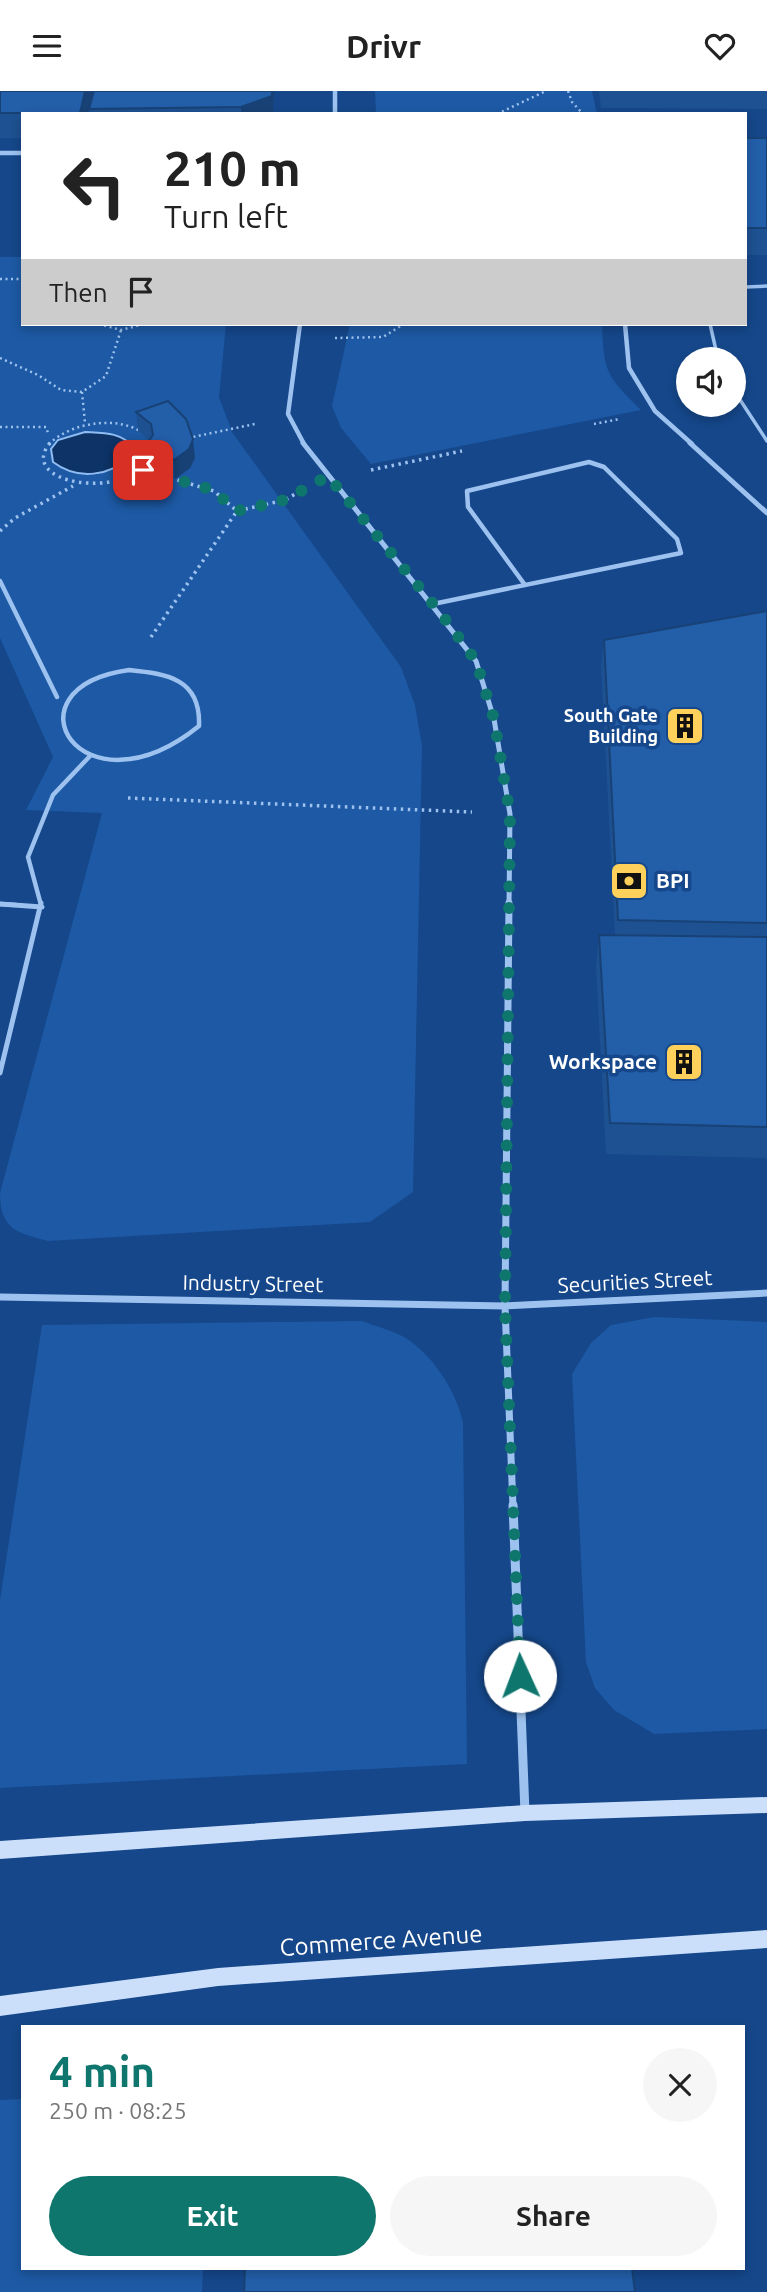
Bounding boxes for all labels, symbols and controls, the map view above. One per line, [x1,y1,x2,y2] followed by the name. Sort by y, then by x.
[28,27,66,65] icon: menu
[701,27,739,65] icon: heart
[346,28,421,64] text: Drivr
[49,140,140,231] icon: left
[164,140,301,195] text: 210 m
[164,198,288,234] text: Turn left
[122,273,160,311] icon: arrive
[49,278,108,307] text: Then
[676,347,746,417] map controls
[676,347,746,417] button: sound
[113,440,173,500] pin
[124,451,162,489] icon: arrive
[564,705,658,746] place label: South Gate Building
[664,705,706,747] building icon: South Gate Building
[608,860,650,902] bank icon: BPI
[656,868,690,892] place label: BPI
[663,1041,705,1083] building icon: Workspace
[549,1049,657,1073] place label: Workspace
[557,1265,713,1297] street label: Securities Street
[182,1270,324,1296] street label: Industry Street
[483,1639,557,1713] position arrow
[279,1920,483,1961] street label: Commerce Avenue
[49,2048,155,2095] text: 4 min
[643,2048,717,2122] button: close
[49,2098,187,2123] text: 250 m · 08:25
[49,2176,376,2256] button: Exit
[390,2176,717,2256] button: Share

